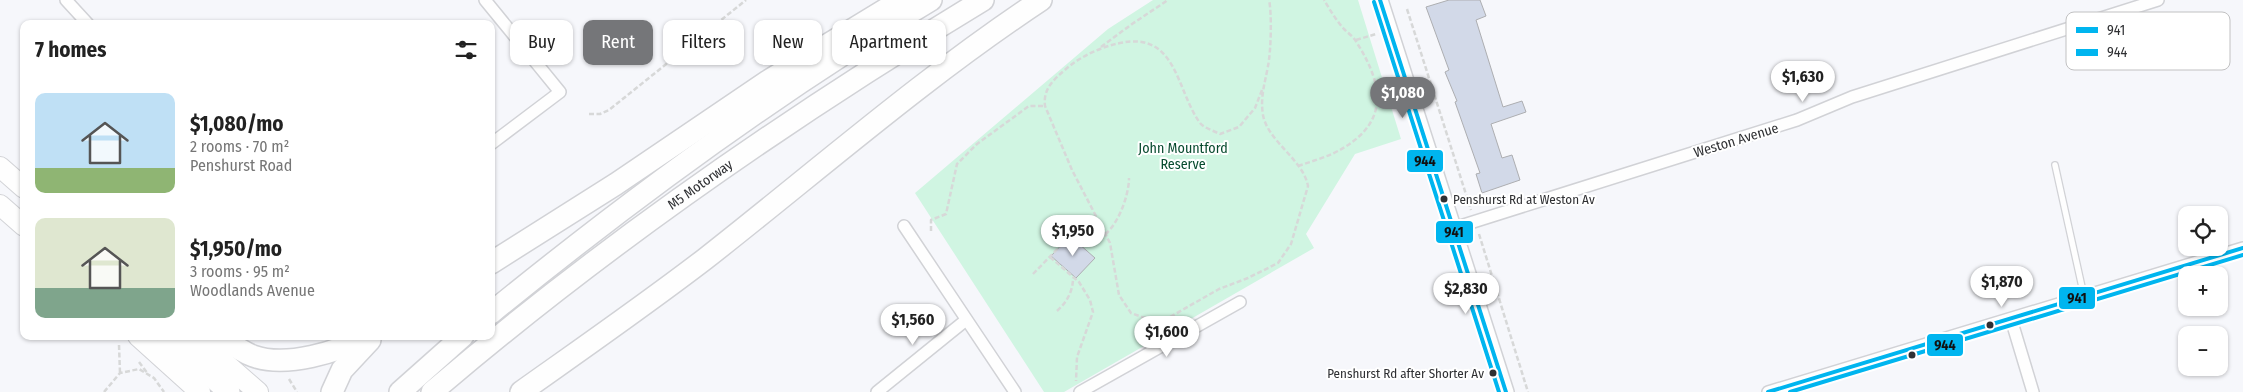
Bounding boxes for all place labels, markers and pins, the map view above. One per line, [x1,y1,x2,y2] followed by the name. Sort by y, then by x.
[1762,61,1844,103] pin: $1,630
[1362,76,1444,119] pin: $1,080
[1453,192,1595,207] place label: Penshurst Rd at Weston Av
[1439,194,1449,204] marker: Penshurst Rd at Weston Av
[1032,214,1114,257] pin: $1,950
[1961,266,2043,308] pin: $1,870
[1425,272,1507,315] pin: $2,830
[872,304,954,346] pin: $1,560
[1126,316,1208,358] pin: $1,600
[1985,320,1995,330] unlabelled marker
[1907,350,1917,360] unlabelled marker
[1327,366,1484,381] place label: Penshurst Rd after Shorter Av
[1488,368,1498,378] marker: Penshurst Rd after Shorter Av

